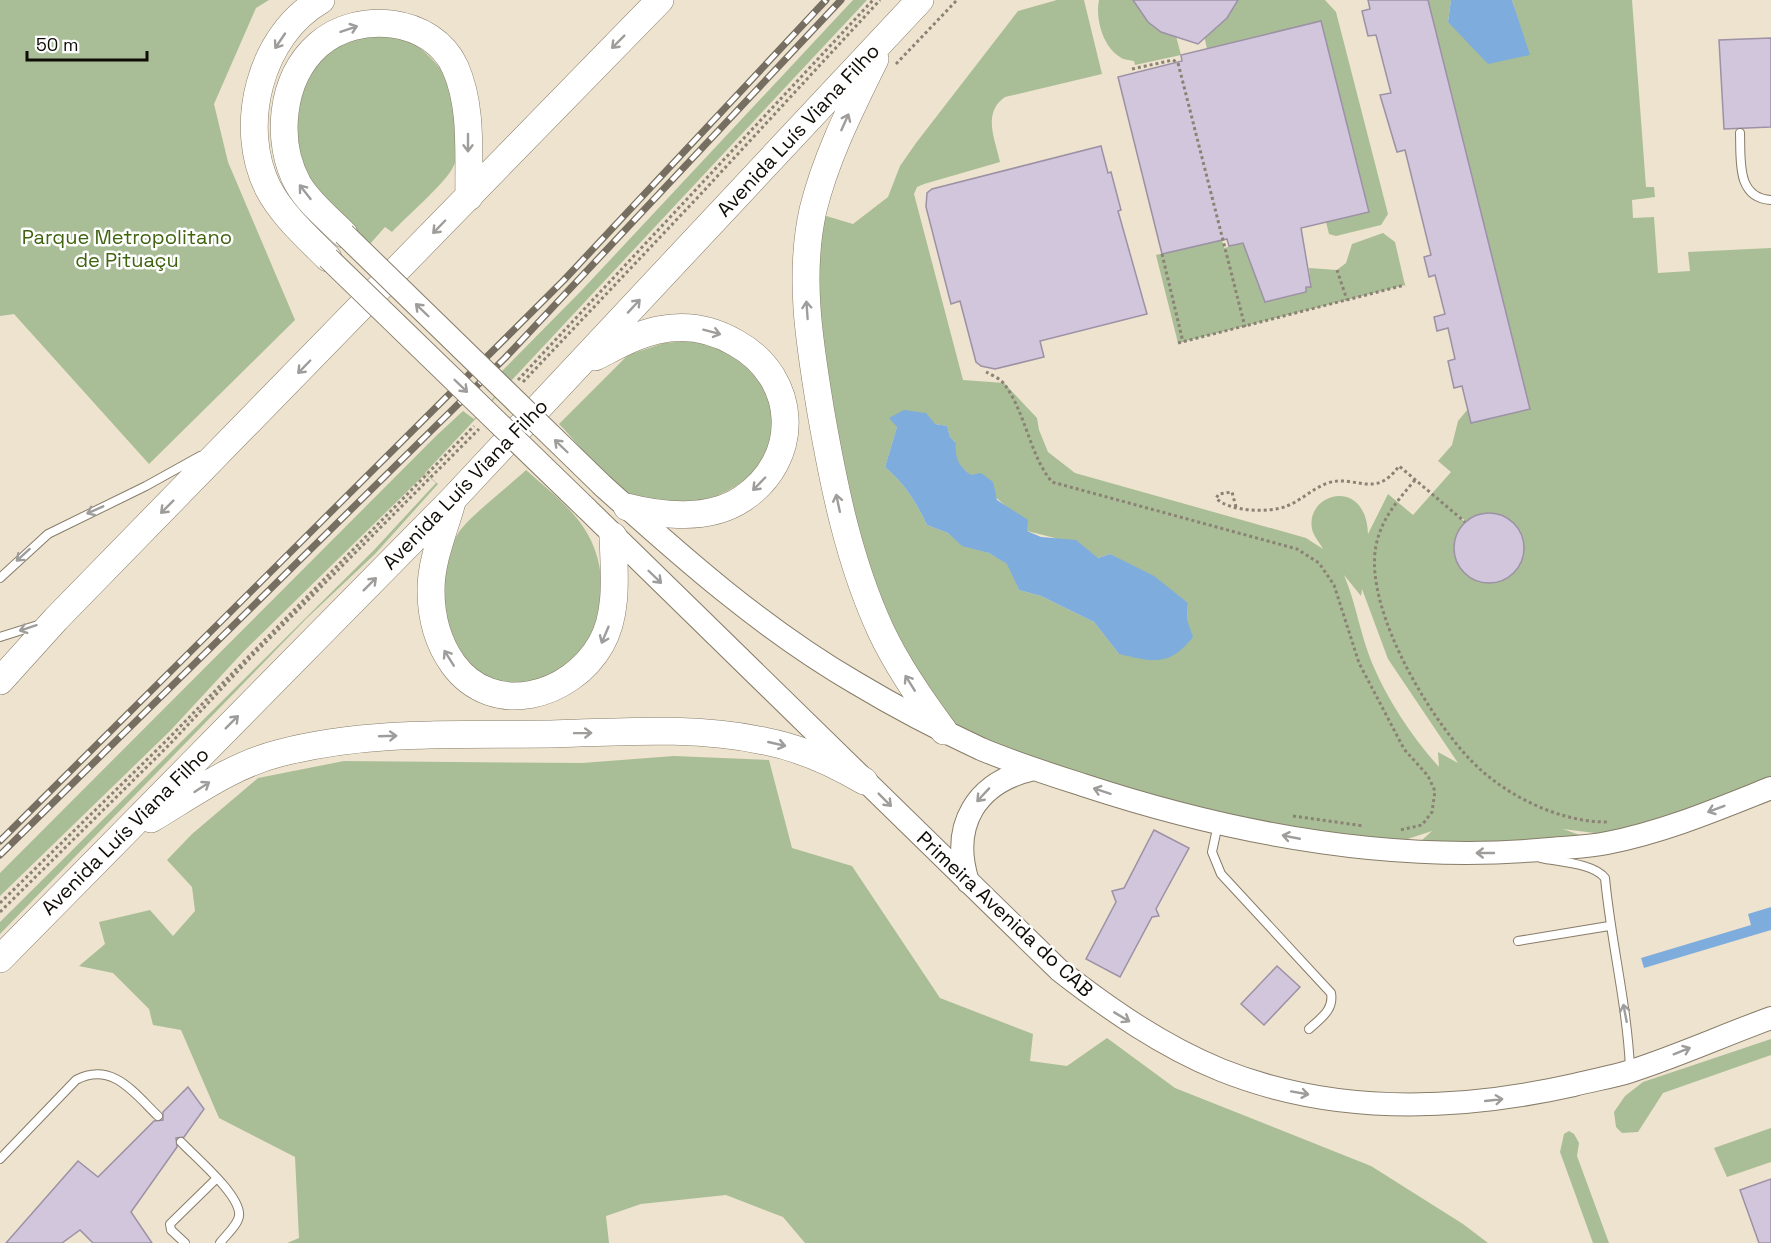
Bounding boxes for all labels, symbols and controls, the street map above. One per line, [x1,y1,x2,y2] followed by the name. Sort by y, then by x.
[339,22,357,33] one-way arrow
[27,24,147,62] scale bar
[274,32,286,49] one-way arrow
[36,33,78,56] text: 50 m
[611,34,626,49] one-way arrow
[711,38,885,222] street label: Avenida Luís Viana Filho
[840,113,852,131] one-way arrow
[462,133,474,153] one-way arrow
[298,184,311,200] one-way arrow
[432,220,447,235] one-way arrow
[22,224,232,273] park label: Parque Metropolitano de Pituaçu
[627,298,642,313] one-way arrow
[801,301,812,321] one-way arrow
[414,302,429,317] one-way arrow
[702,327,721,339] one-way arrow
[296,360,311,375] one-way arrow
[453,379,468,394] one-way arrow
[377,393,553,575] street label: Avenida Luís Viana Filho
[554,438,569,453] one-way arrow
[752,476,766,491] one-way arrow
[832,493,843,513] one-way arrow
[160,499,175,514] one-way arrow
[86,504,104,516] one-way arrow
[16,548,31,562] one-way arrow
[647,569,662,584] one-way arrow
[362,576,377,591] one-way arrow
[19,623,38,634] one-way arrow
[598,626,609,644] one-way arrow
[443,650,455,667] one-way arrow
[903,675,915,692] one-way arrow
[225,715,240,730] one-way arrow
[573,727,593,739] one-way arrow
[378,731,398,742] one-way arrow
[767,738,786,750] one-way arrow
[35,741,215,921] street label: Avenida Luís Viana Filho
[194,781,210,793] one-way arrow
[1093,785,1112,796] one-way arrow
[976,788,991,803] one-way arrow
[877,793,892,808] one-way arrow
[1708,804,1726,815] one-way arrow
[911,825,1099,1003] street label: Primeira Avenida do CAB
[1282,831,1302,842] one-way arrow
[1476,847,1496,859] one-way arrow
[1619,1004,1630,1024] one-way arrow
[1113,1011,1130,1023] one-way arrow
[1672,1045,1691,1056] one-way arrow
[1290,1088,1309,1099] one-way arrow
[1484,1094,1504,1105] one-way arrow

